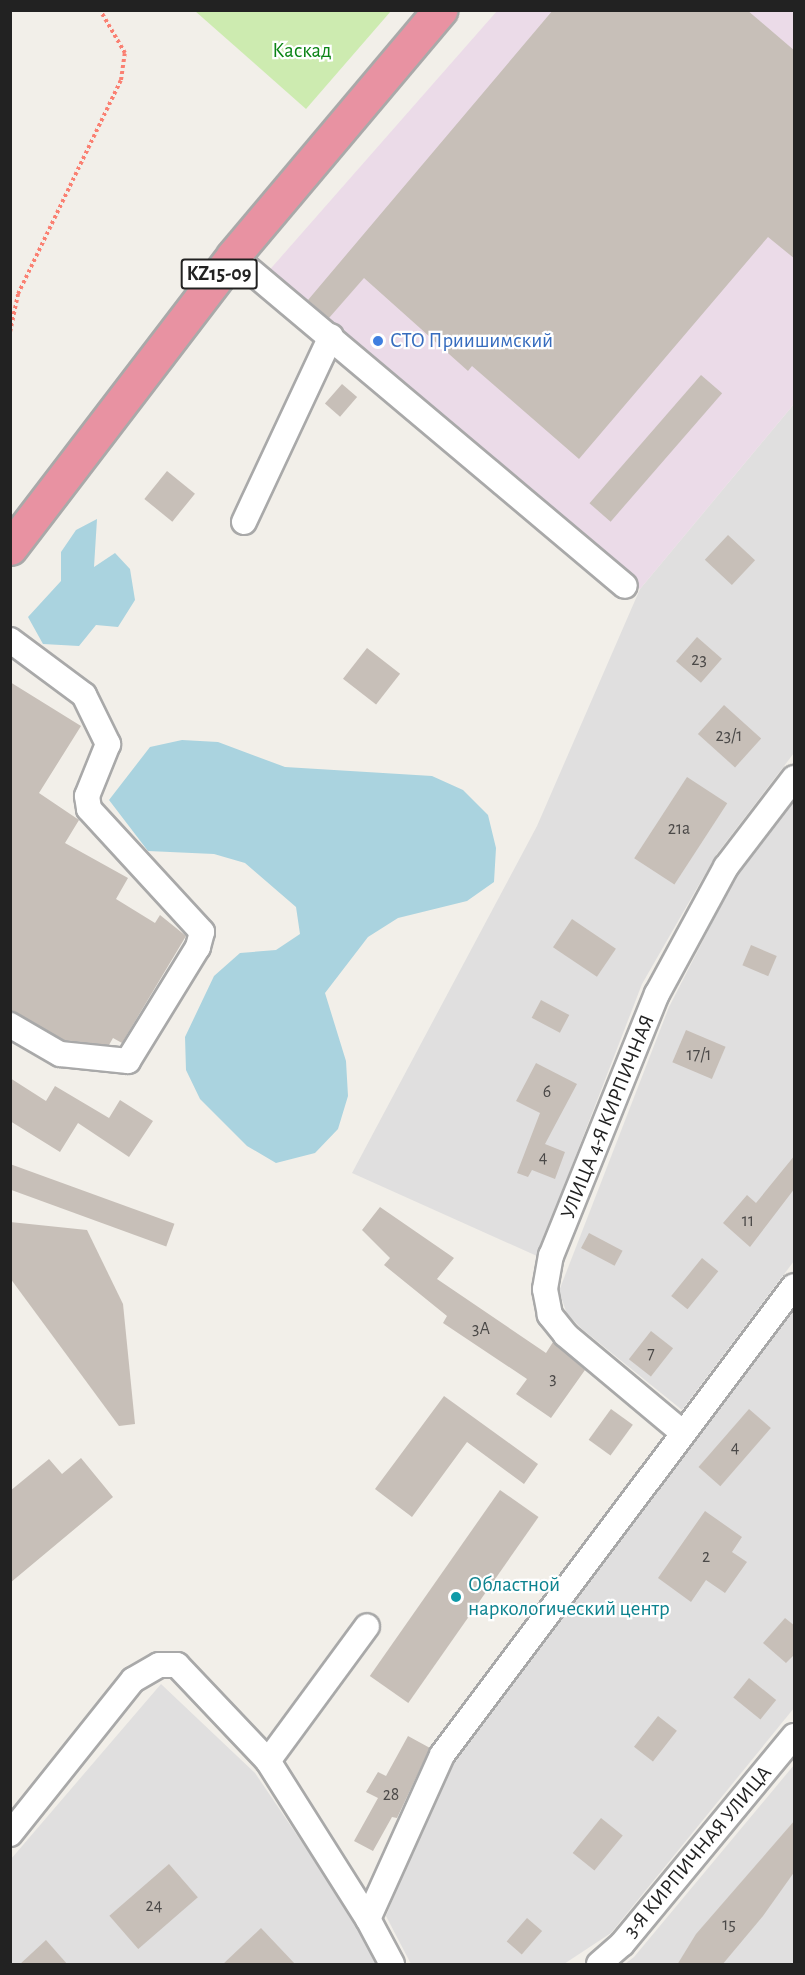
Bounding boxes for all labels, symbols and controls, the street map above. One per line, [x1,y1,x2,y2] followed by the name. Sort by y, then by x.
[272,38,332,64] park label: Каскад
[180,257,258,291] road number: KZ15-09
[390,328,553,354] place label: СТО Приишимский
[371,334,385,348] marker: СТО Приишимский
[691,649,707,671] house number: 23
[716,725,742,747] house number: 23/1
[668,818,690,840] house number: 21а
[555,1011,661,1223] street label: УЛИЦА 4-Я КИРПИЧНАЯ
[686,1044,712,1066] house number: 17/1
[543,1081,551,1103] house number: 6
[539,1147,547,1169] house number: 4
[742,1210,754,1232] house number: 11
[472,1318,490,1340] house number: 3А
[647,1343,655,1365] house number: 7
[549,1368,557,1390] house number: 3
[731,1437,739,1459] house number: 4
[702,1546,710,1568] house number: 2
[468,1572,670,1622] place label: Областной наркологический центр
[449,1590,463,1604] marker: Областной наркологический центр
[619,1761,777,1943] street label: 3-Я КИРПИЧНАЯ УЛИЦА
[383,1784,399,1806] house number: 28
[146,1895,162,1917] house number: 24
[722,1914,736,1936] house number: 15

